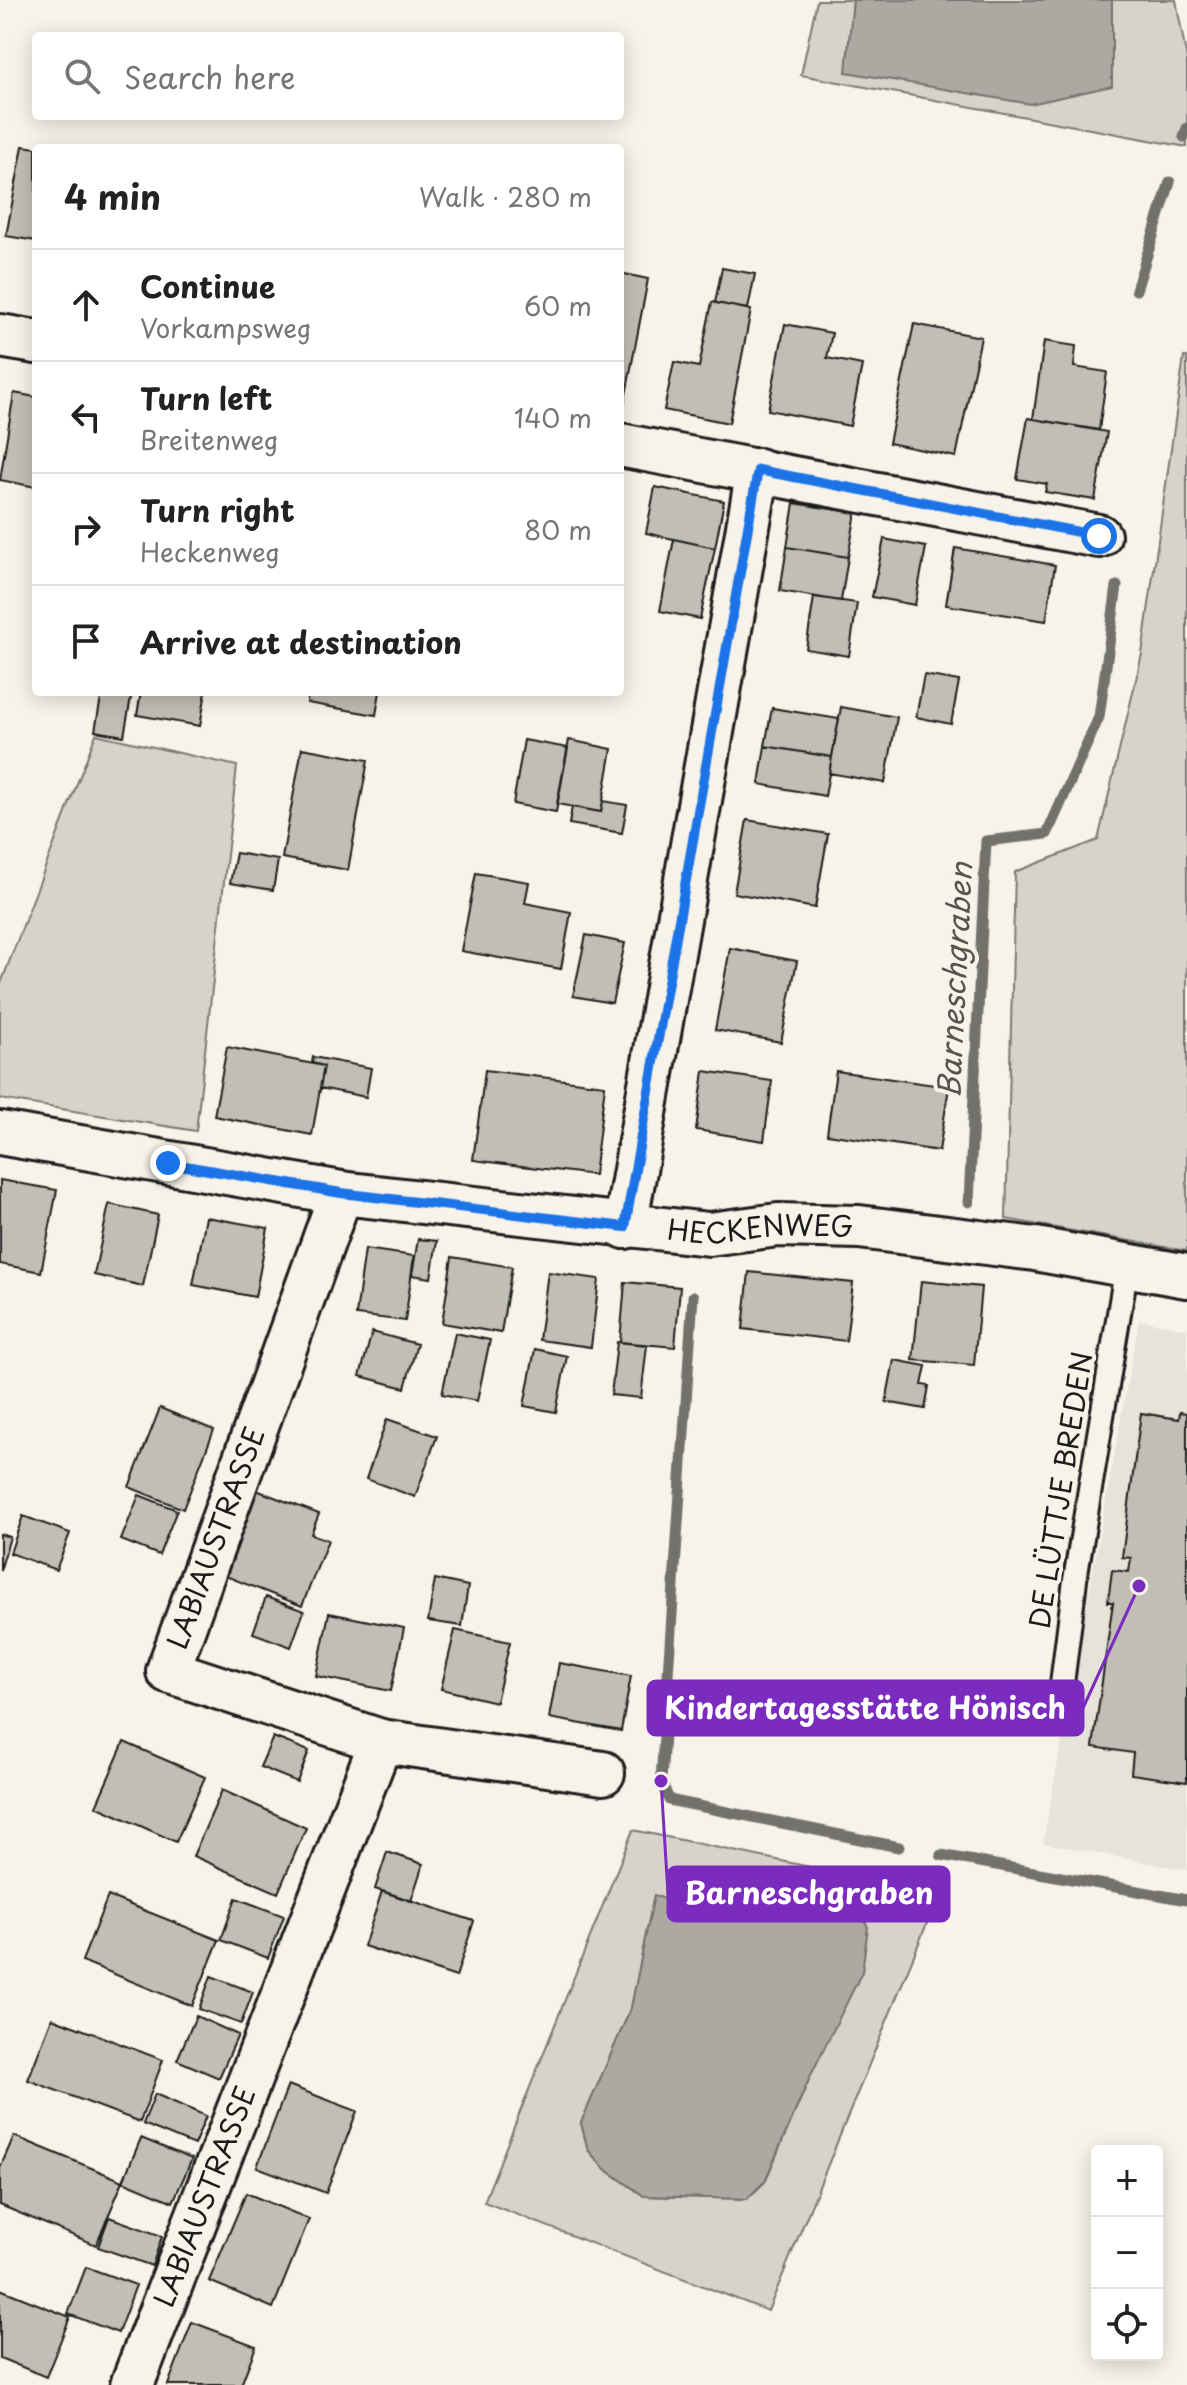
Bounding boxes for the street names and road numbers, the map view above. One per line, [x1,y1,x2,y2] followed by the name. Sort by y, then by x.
[665,1201,854,1254] street label: HECKENWEG
[1016,1348,1103,1631] street label: DE LÜTTJE BREDEN
[154,1420,275,1655] street label: LABIAUSTRASSE
[141,2079,266,2313] street label: LABIAUSTRASSE

